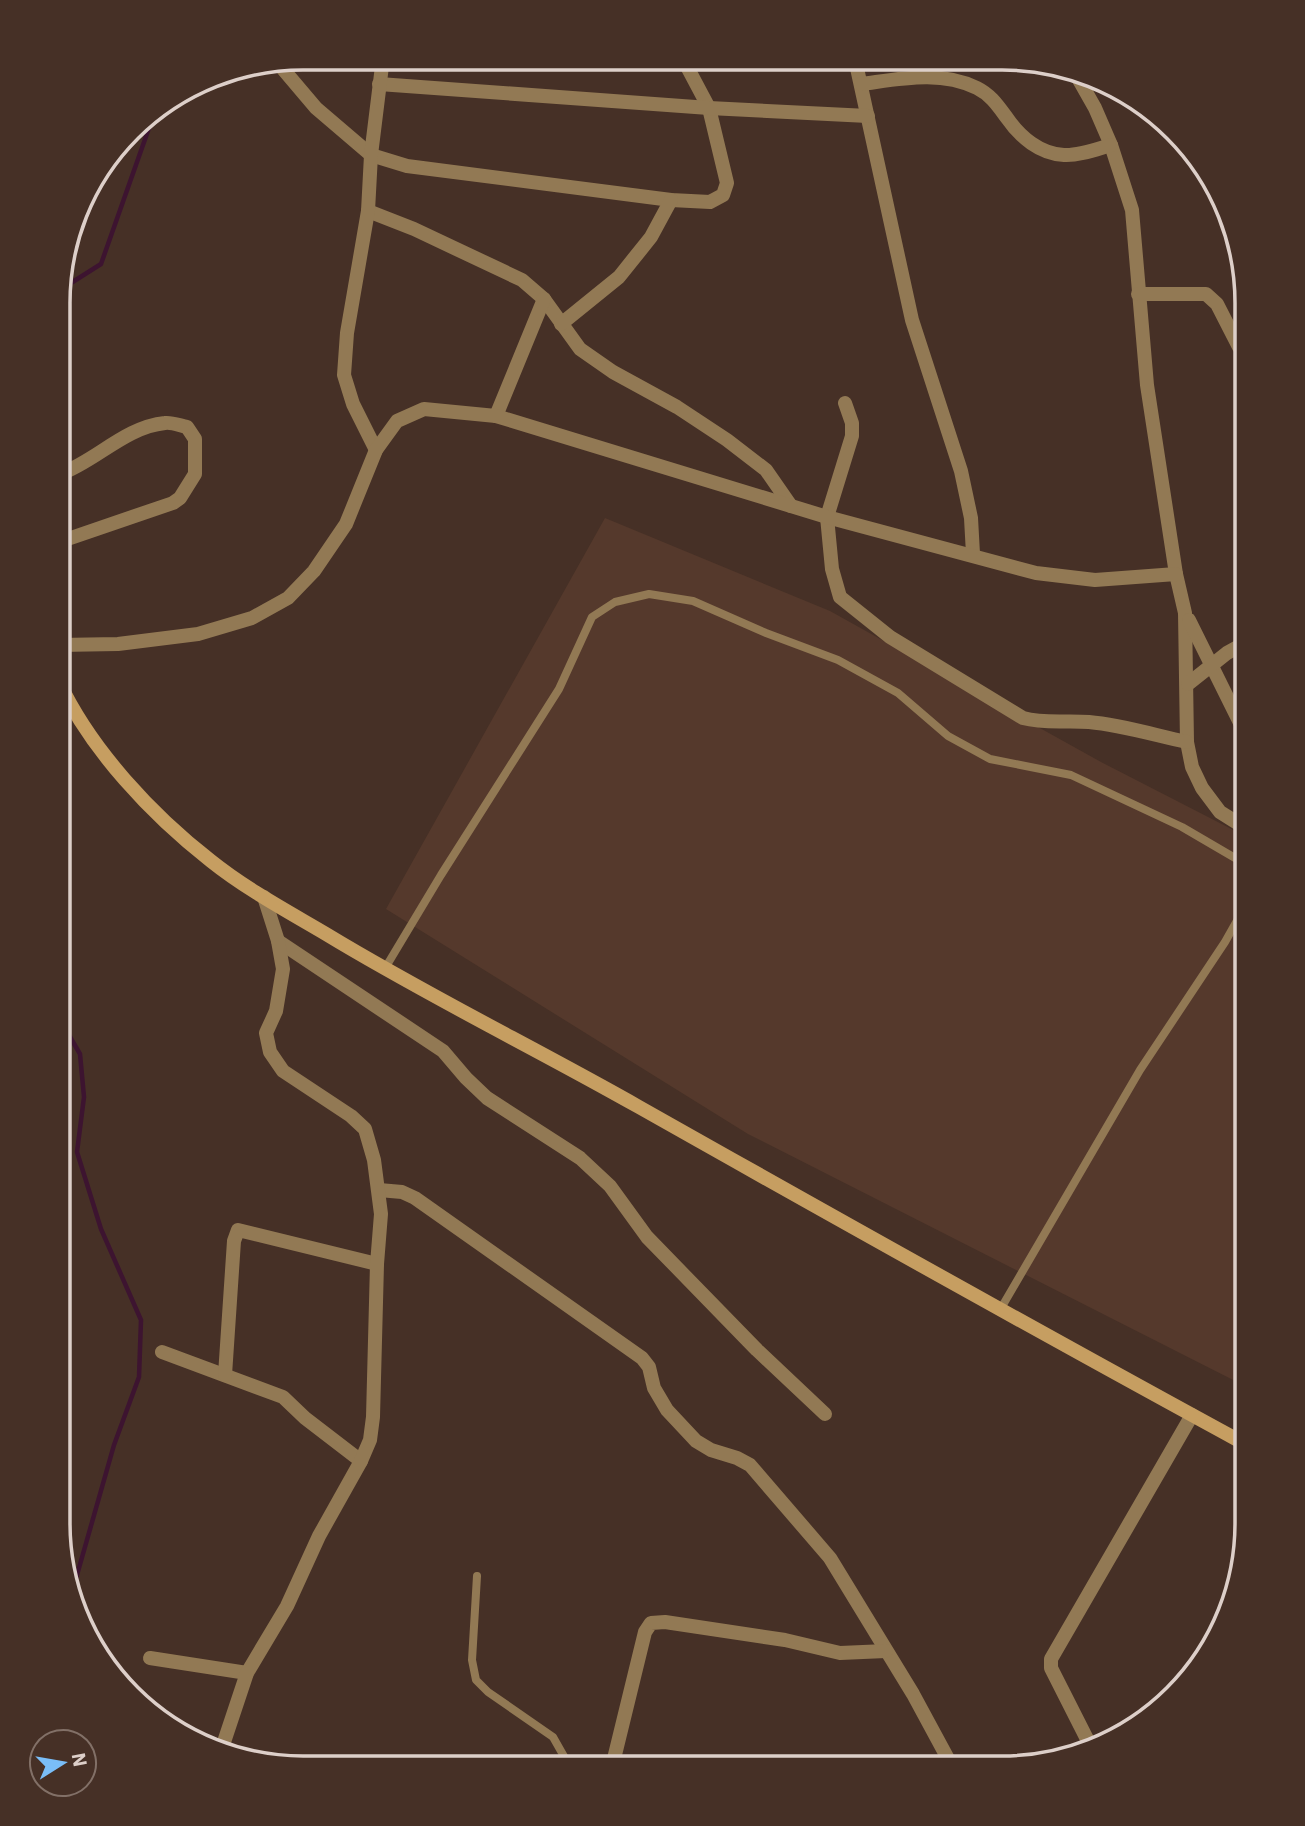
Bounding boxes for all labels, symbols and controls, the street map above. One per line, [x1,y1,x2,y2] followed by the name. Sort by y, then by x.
[28,1728,98,1798] north arrow
[67,1751,93,1769] text: N

